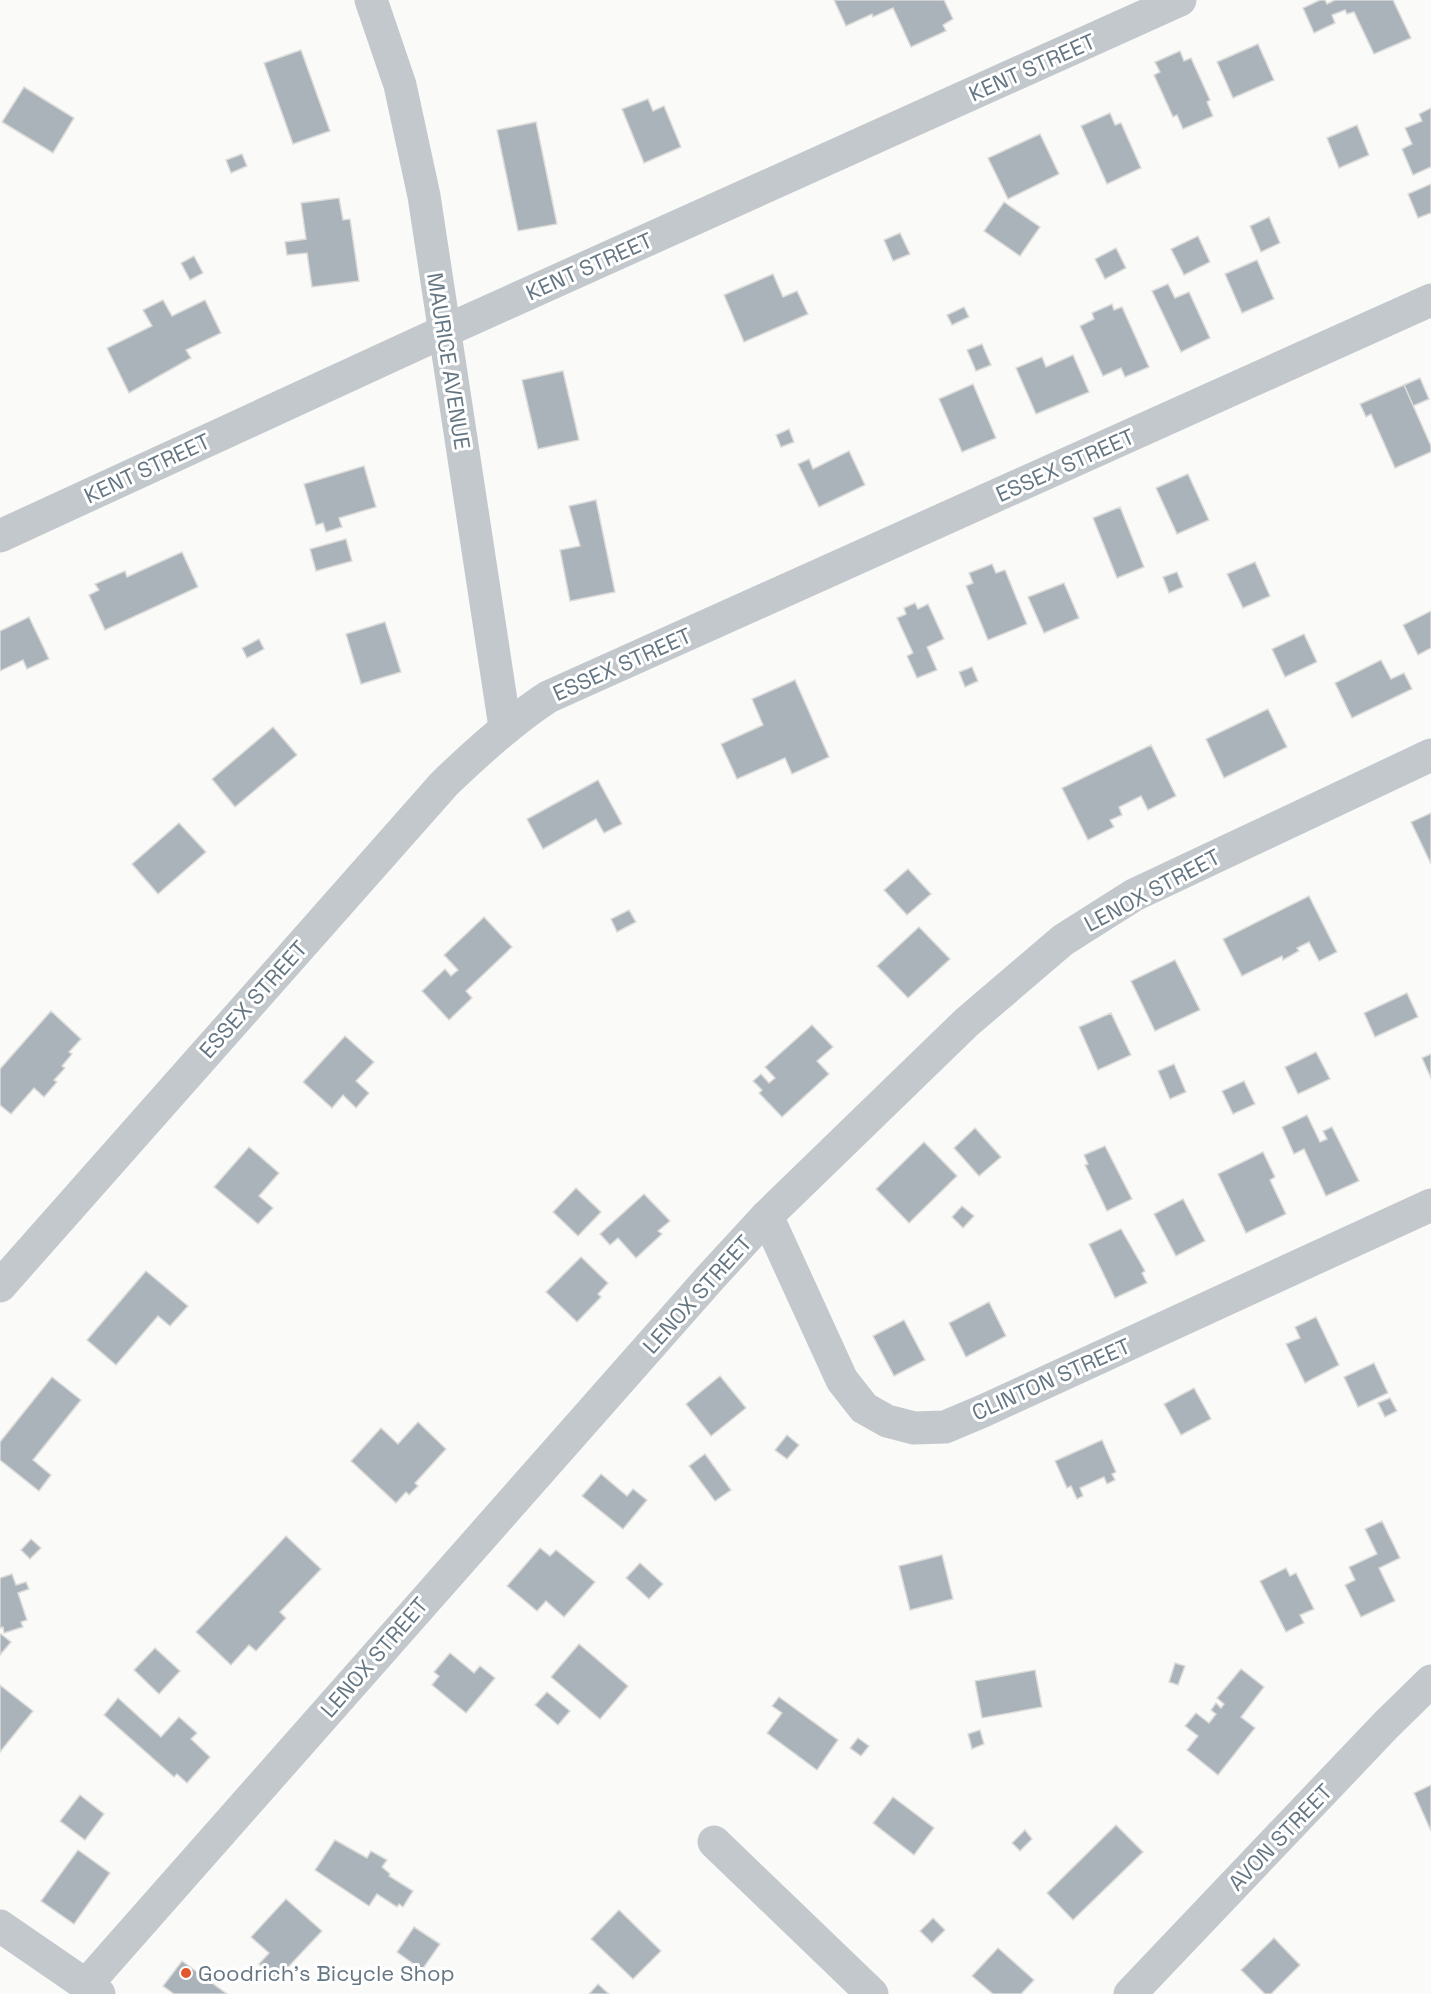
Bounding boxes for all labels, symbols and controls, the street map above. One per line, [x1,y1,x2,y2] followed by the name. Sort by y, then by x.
[964,27,1100,107] street label: KENT STREET
[521,226,657,306] street label: KENT STREET
[421,271,477,451] street label: MAURICE AVENUE
[991,422,1139,508] street label: ESSEX STREET
[80,427,215,509] street label: KENT STREET
[548,621,696,707] street label: ESSEX STREET
[1079,842,1225,938] street label: LENOX STREET
[193,934,313,1064] street label: ESSEX STREET
[636,1229,758,1359] street label: LENOX STREET
[967,1331,1135,1427] street label: CLINTON STREET
[314,1591,434,1723] street label: LENOX STREET
[1222,1777,1338,1896] street label: AVON STREET
[198,1959,455,1987] place label: Goodrich's Bicycle Shop
[179,1966,193,1980] marker: Goodrich's Bicycle Shop

